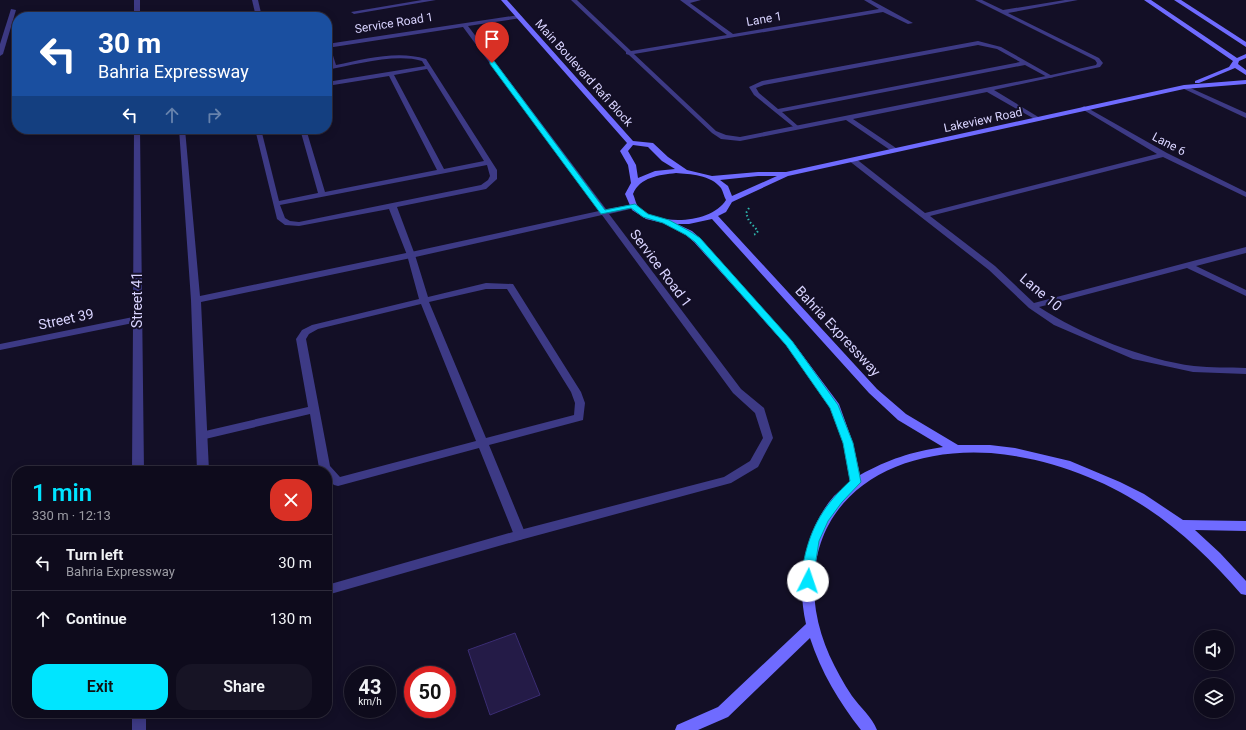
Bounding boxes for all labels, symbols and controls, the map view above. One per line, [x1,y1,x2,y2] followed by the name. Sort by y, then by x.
[745,9,783,29] street label: Lane 1
[354,10,434,36] street label: Service Road 1
[532,17,636,130] street label: Main Boulevard Rafi Block
[475,22,509,63] pin
[98,27,161,60] text: 30 m
[32,28,84,80] icon: left
[481,28,503,50] icon: arrive
[98,61,249,82] text: Bahria Expressway
[119,104,141,126] icon: left
[161,104,183,126] icon: ahead
[203,104,225,126] icon: right
[942,105,1024,135] street label: Lakeview Road
[1150,129,1188,159] street label: Lane 6
[627,226,695,310] street label: Service Road 1
[1017,270,1065,314] street label: Lane 10
[129,272,145,328] street label: Street 41
[792,283,884,380] street label: Bahria Expressway
[37,305,95,333] street label: Street 39
[32,479,92,507] text: 1 min
[270,479,312,521] button: close
[32,508,111,523] text: 330 m · 12:13
[66,546,123,564] text: Turn left
[32,552,54,574] icon: left
[278,554,312,572] text: 30 m
[787,560,829,602] position arrow
[66,564,175,579] text: Bahria Expressway
[32,608,54,630] icon: ahead
[66,610,127,628] text: Continue
[270,610,312,628] text: 130 m
[1194,630,1234,718] map controls
[1194,630,1234,670] button: sound
[32,664,168,710] button: Exit
[176,664,312,710] button: Share
[404,666,456,718] speed limit sign: 50
[359,675,381,699] text: 43
[1194,678,1234,718] button: layers
[358,696,382,707] text: km/h

